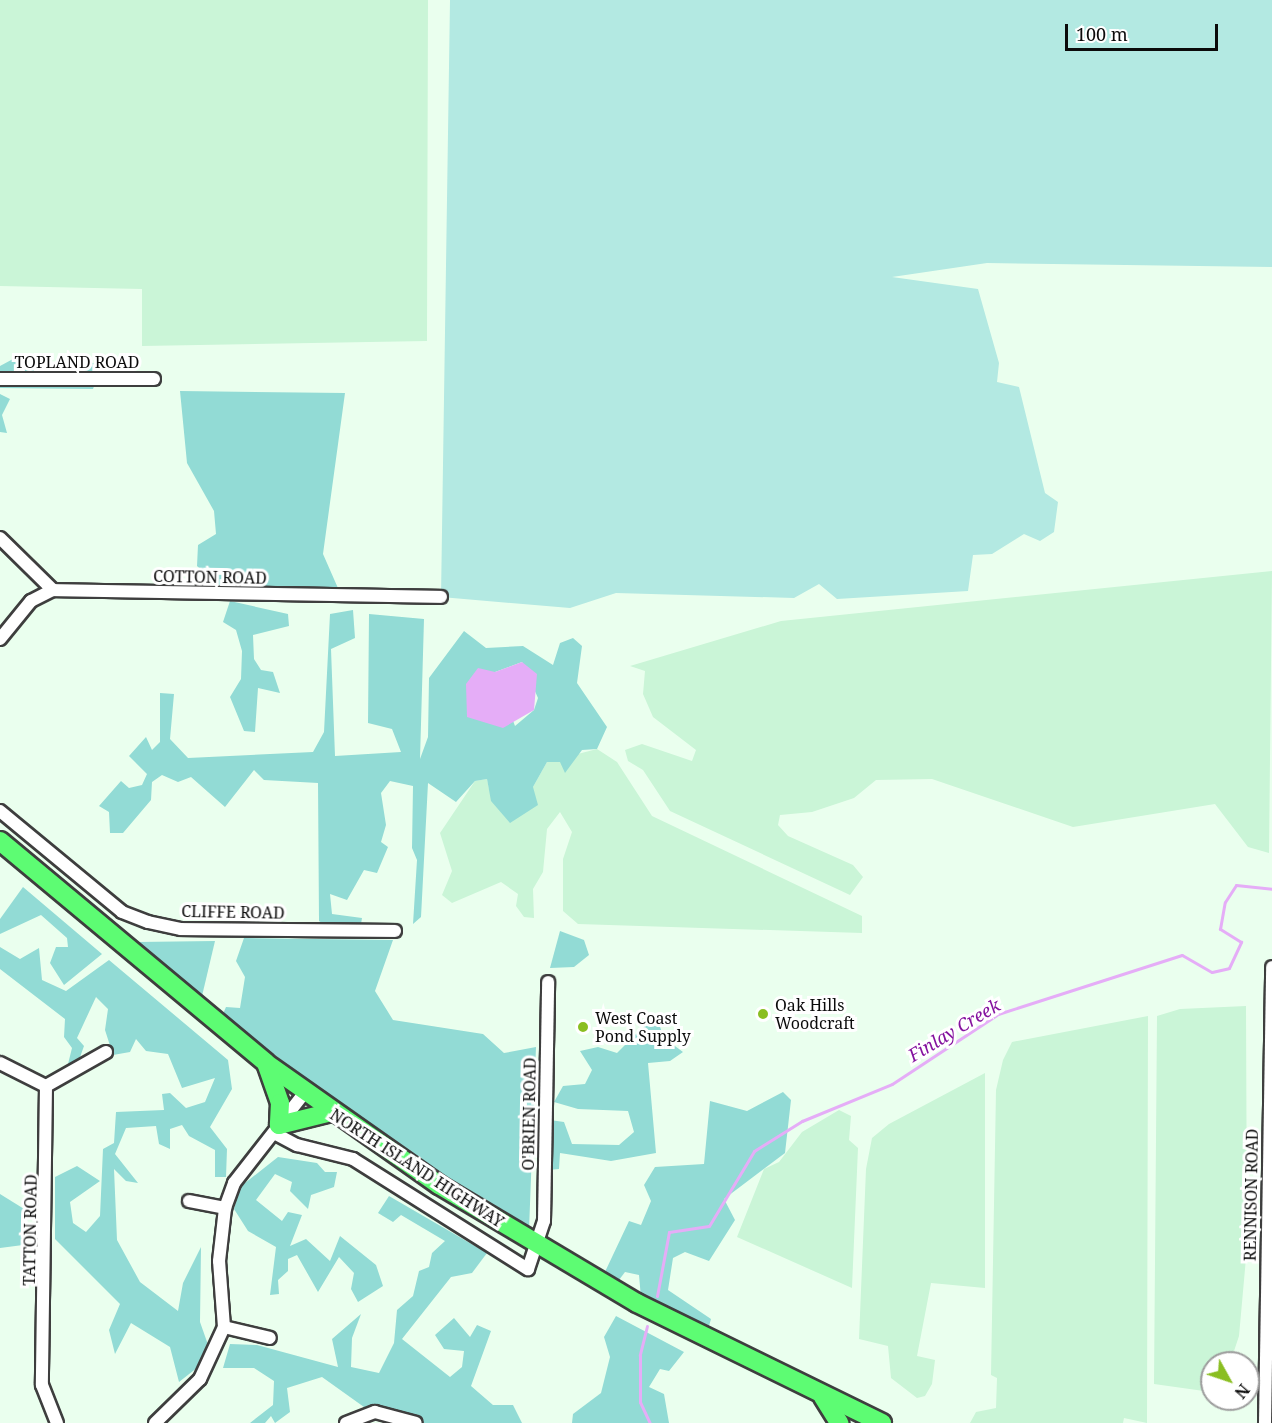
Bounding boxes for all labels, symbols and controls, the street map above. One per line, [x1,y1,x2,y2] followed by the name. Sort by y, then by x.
[1068,12,1221,50] scale bar
[1076,22,1128,46] text: 100 m
[15,352,139,372] street label: TOPLAND ROAD
[153,566,267,588] street label: COTTON ROAD
[181,901,285,923] street label: CLIFFE ROAD
[904,994,1004,1066] water label: Finlay Creek
[775,995,855,1033] place label: Oak Hills Woodcraft
[756,1007,770,1021] marker: Oak Hills Woodcraft
[595,1008,691,1046] place label: West Coast Pond Supply
[576,1020,590,1034] marker: West Coast Pond Supply
[518,1057,540,1171] street label: O'BRIEN ROAD
[327,1105,507,1231] street label: NORTH ISLAND HIGHWAY
[1240,1129,1262,1261] street label: RENNISON ROAD
[19,1174,41,1286] street label: TATTON ROAD
[1200,1351,1260,1411] north arrow
[1230,1379,1255,1403] text: N

